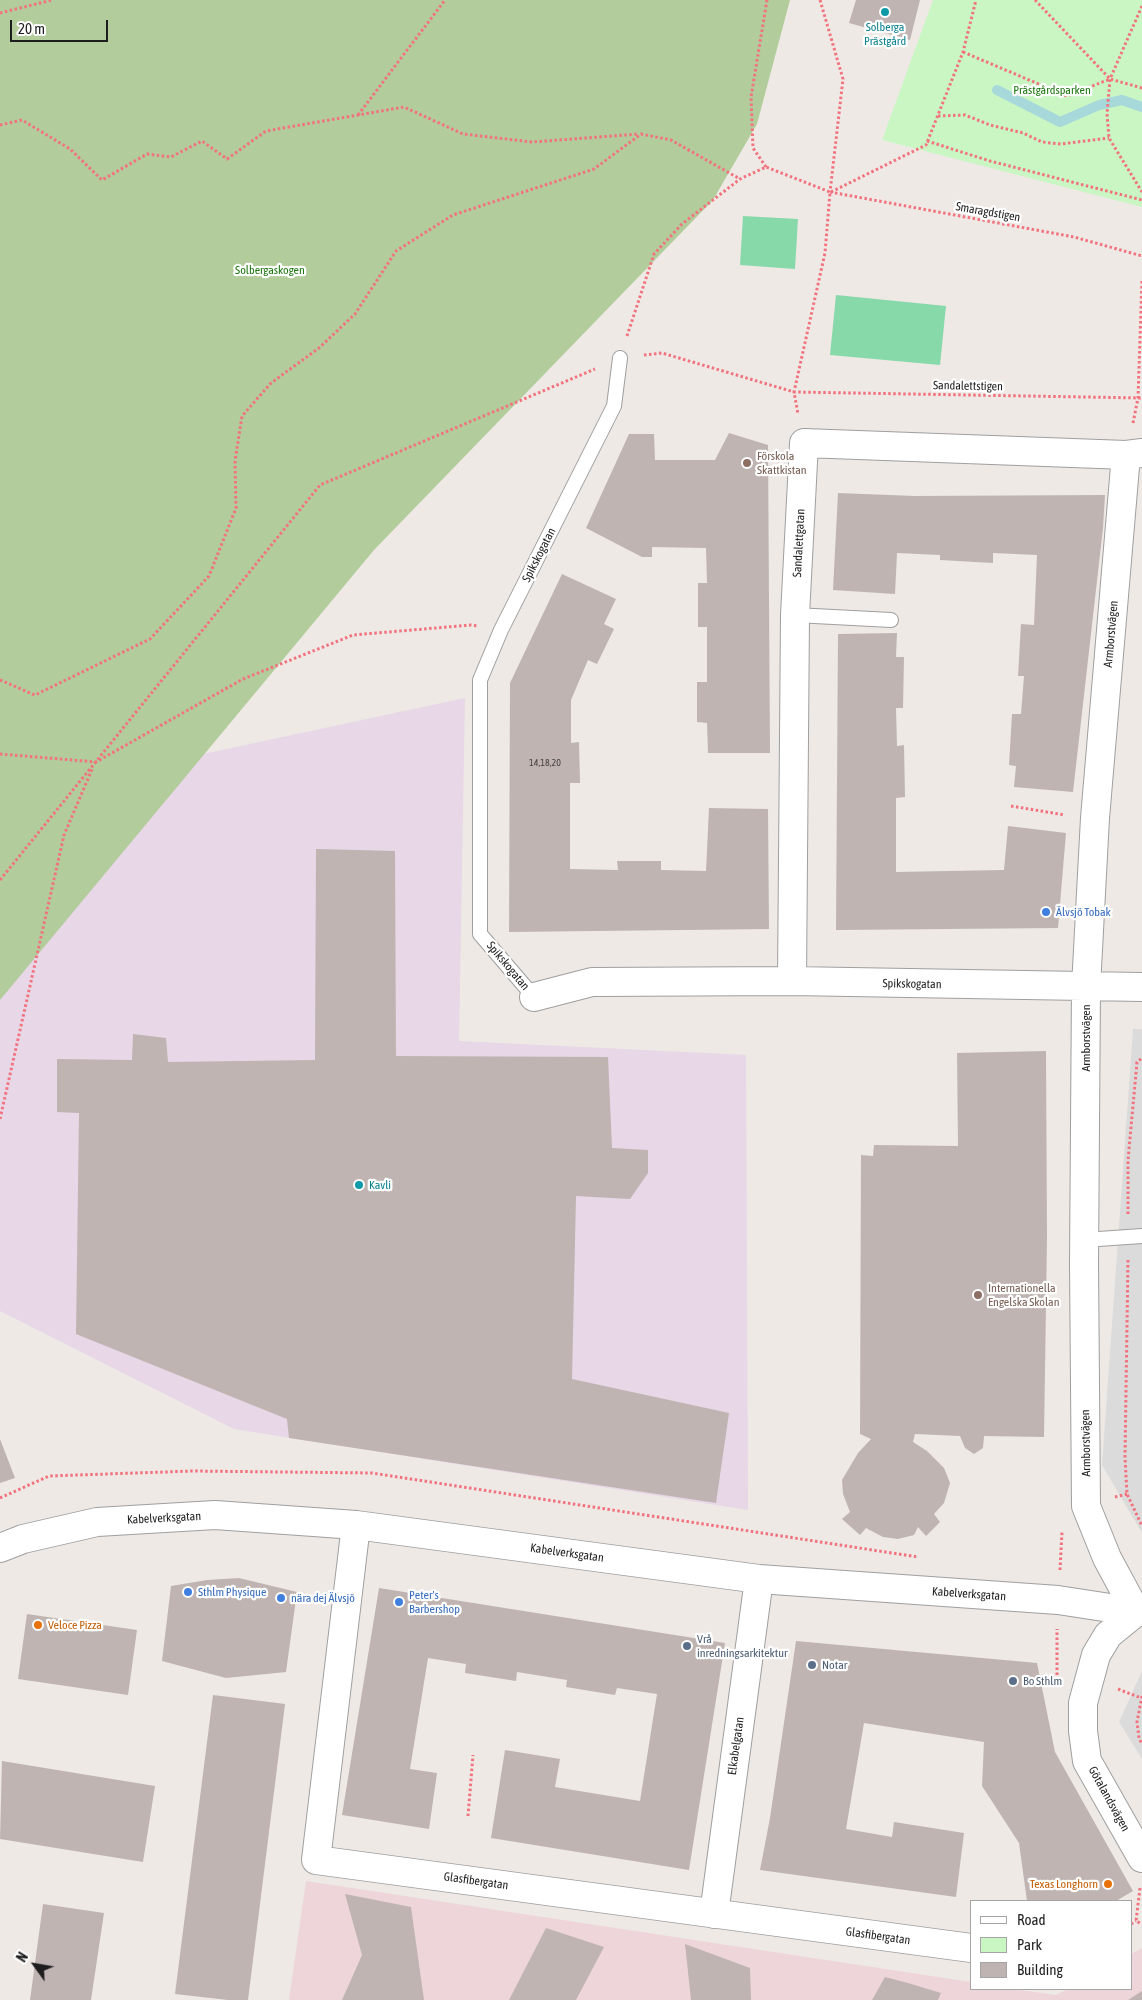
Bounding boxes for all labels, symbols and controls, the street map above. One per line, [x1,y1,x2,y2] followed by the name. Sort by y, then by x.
[879,6,891,18] marker: Solberga Prästgård
[12,10,110,42] scale bar
[18,20,45,37] text: 20 m
[864,20,906,48] place label: Solberga Prästgård
[1013,83,1091,97] park label: Prästgårdsparken
[955,199,1021,225] street label: Smaragdstigen
[235,263,305,277] park label: Solbergaskogen
[933,378,1003,394] street label: Sandalettstigen
[757,449,807,477] place label: Förskola Skattkistan
[741,457,753,469] marker: Förskola Skattkistan
[790,508,808,578] street label: Sandalettgatan
[519,525,559,585] street label: Spikskogatan
[1101,600,1121,668] street label: Armborstvägen
[529,757,561,769] house number: 14,18,20
[1056,905,1111,919] place label: Älvsjö Tobak
[1040,906,1052,918] marker: Älvsjö Tobak
[484,939,532,993] street label: Spikskogatan
[882,976,942,992] street label: Spikskogatan
[1079,1004,1093,1072] street label: Armborstvägen
[369,1178,391,1192] place label: Kavli
[353,1179,365,1191] marker: Kavli
[988,1281,1060,1309] place label: Internationella Engelska Skolan
[972,1289,984,1301] marker: Internationella Engelska Skolan
[1078,1409,1094,1477] street label: Armborstvägen
[127,1509,201,1527] street label: Kabelverksgatan
[529,1541,605,1565] street label: Kabelverksgatan
[932,1584,1006,1604] street label: Kabelverksgatan
[198,1585,266,1599] place label: Sthlm Physique
[182,1586,194,1598] marker: Sthlm Physique
[409,1588,460,1616] place label: Peter's Barbershop
[291,1591,355,1605] place label: nära dej Älvsjö
[275,1592,287,1604] marker: nära dej Älvsjö
[393,1596,405,1608] marker: Peter's Barbershop
[48,1618,102,1632] place label: Veloce Pizza
[32,1619,44,1631] marker: Veloce Pizza
[697,1632,788,1660] place label: Vrå inredningsarkitektur
[681,1640,693,1652] marker: Vrå inredningsarkitektur
[822,1658,847,1672] place label: Notar
[806,1659,818,1671] marker: Notar
[1023,1674,1062,1688] place label: Bo Sthlm
[1007,1675,1019,1687] marker: Bo Sthlm
[725,1716,747,1776] street label: Elkabelgatan
[1085,1764,1133,1834] street label: Götalandsvägen
[443,1869,509,1893] street label: Glasfibergatan
[1030,1877,1098,1891] place label: Texas Longhorn
[1102,1878,1114,1890] marker: Texas Longhorn
[970,1900,1132,1990] legend
[1017,1911,1046,1928] text: Road
[845,1924,911,1948] street label: Glasfibergatan
[1017,1936,1042,1953] text: Park
[10,1940,60,1990] north arrow
[13,1949,31,1965] text: N
[1017,1961,1063,1978] text: Building

